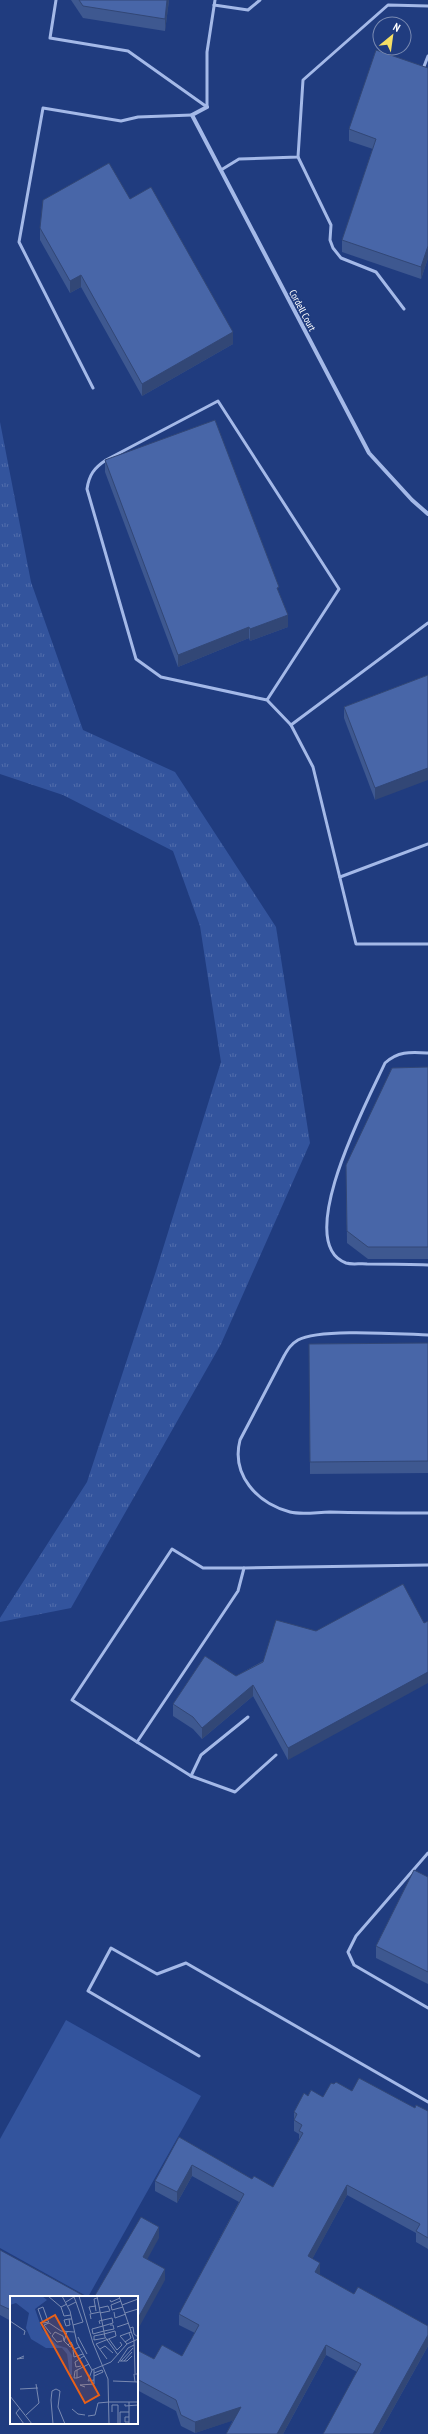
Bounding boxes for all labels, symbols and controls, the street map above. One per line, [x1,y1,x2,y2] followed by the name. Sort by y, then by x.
[372,16,412,56] north arrow
[391,20,403,35] text: N
[286,287,319,333] street label: Cordell Court
[10,2296,138,2424] inset map

